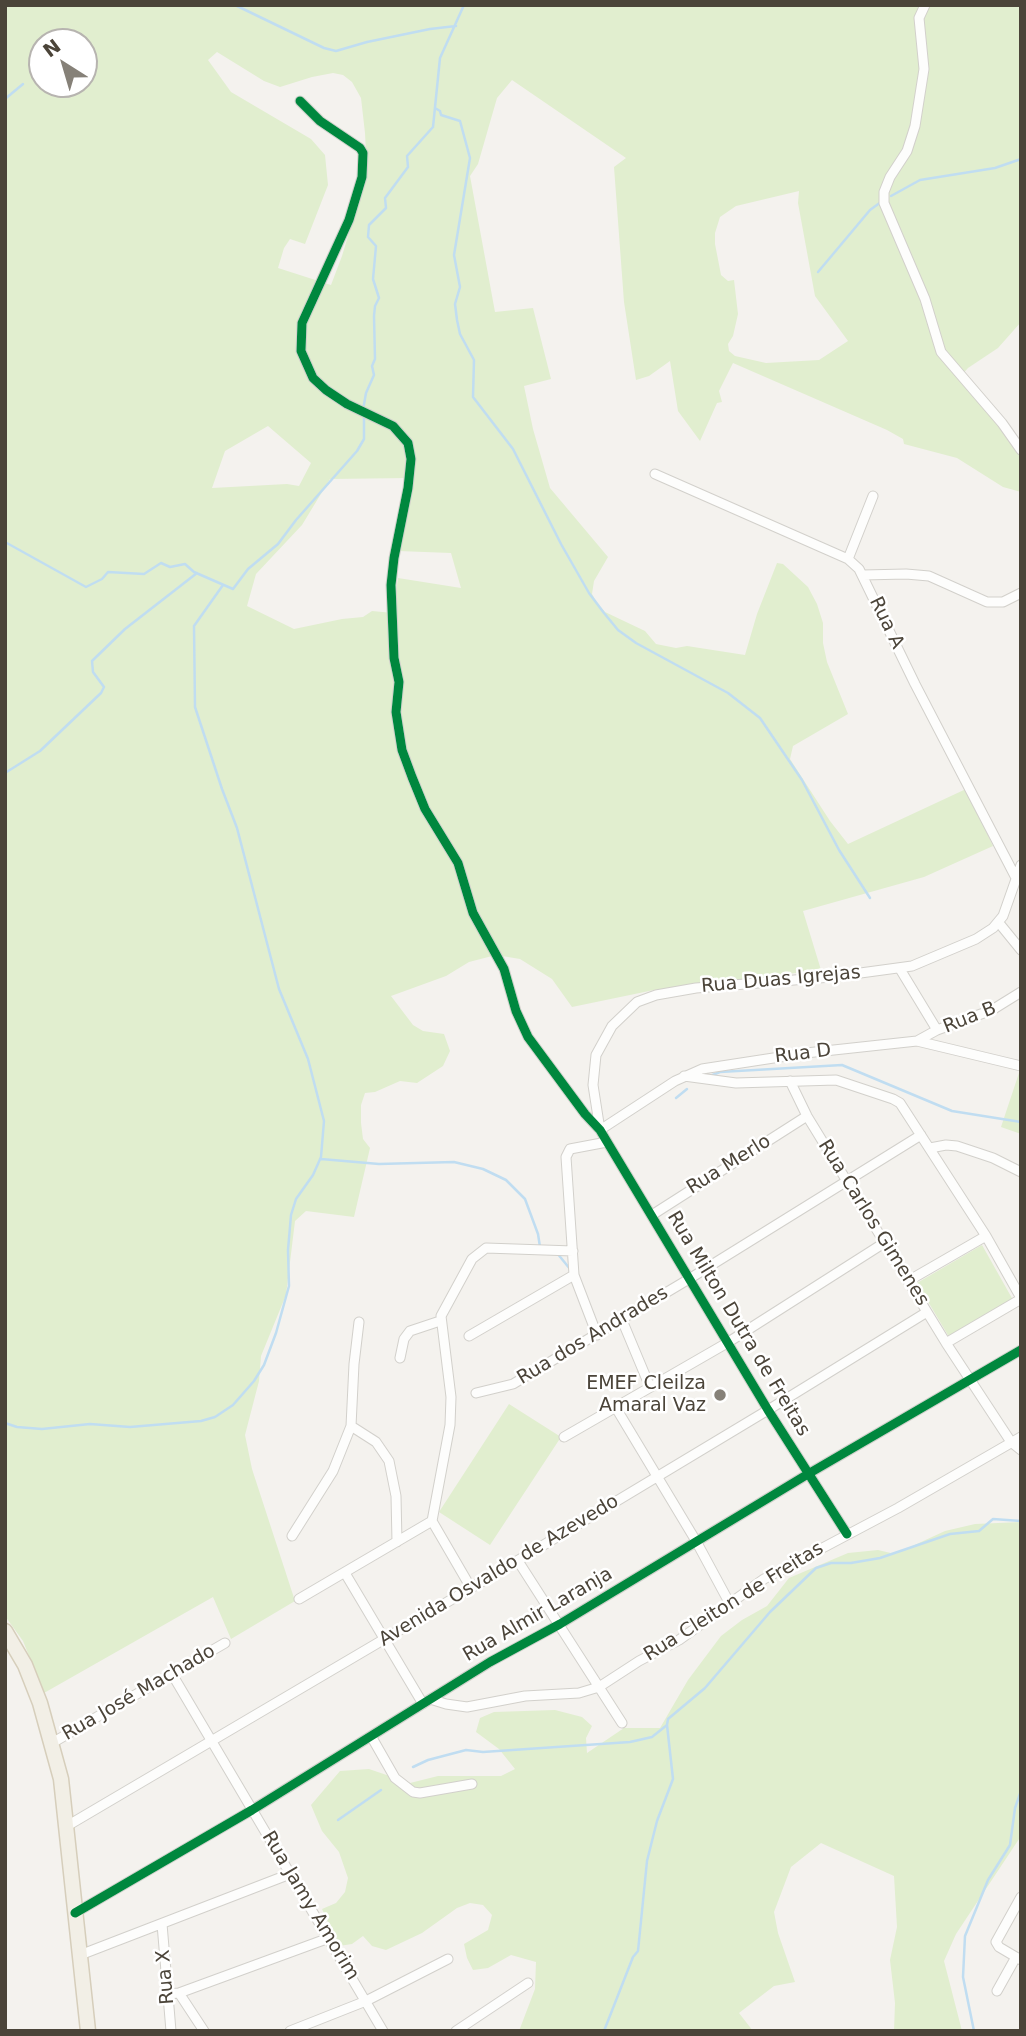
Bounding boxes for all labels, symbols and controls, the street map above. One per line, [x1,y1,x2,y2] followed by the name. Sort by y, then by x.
[28,28,98,98] north arrow
[39,34,65,61] text: N
[864,593,908,653] street label: Rua A
[700,962,862,998] street label: Rua Duas Igrejas
[940,997,1000,1039] street label: Rua B
[773,1039,833,1069] street label: Rua D
[683,1130,775,1200] street label: Rua Merlo
[813,1136,933,1310] street label: Rua Carlos Gimenes
[662,1207,814,1441] street label: Rua Milton Dutra de Freitas
[513,1282,673,1390] street label: Rua dos Andrades
[586,1373,706,1417] place label: EMEF Cleilza Amaral Vaz
[712,1387,728,1403] marker: EMEF Cleilza Amaral Vaz
[375,1490,623,1652] street label: Avenida Osvaldo de Azevedo
[640,1537,828,1667] street label: Rua Cleiton de Freitas
[459,1563,617,1667] street label: Rua Almir Laranja
[58,1640,220,1746] street label: Rua José Machado
[256,1827,364,1985] street label: Rua Jamy Amorim
[152,1949,180,2005] street label: Rua X

